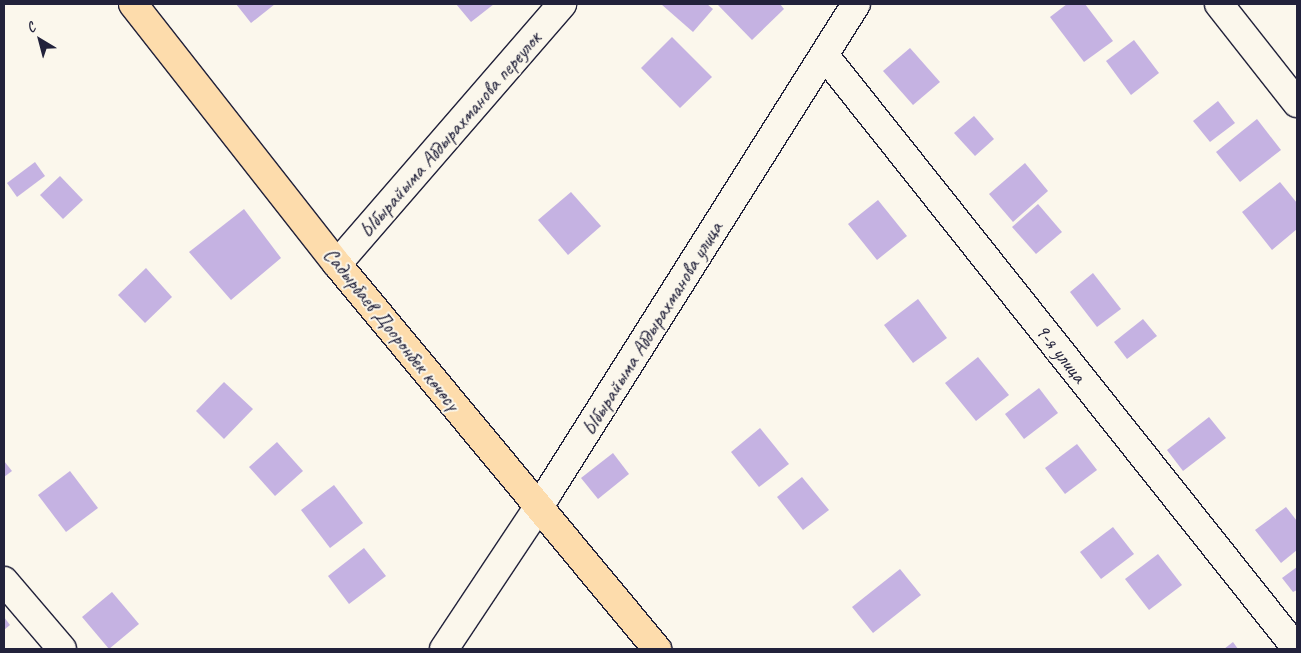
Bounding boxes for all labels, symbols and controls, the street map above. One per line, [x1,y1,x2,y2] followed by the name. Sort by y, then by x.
[15,15,65,65] north arrow
[23,19,39,36] text: С
[353,25,547,243] street label: Ыбырайыма Абдырахманова переулок
[576,216,728,440] street label: Ыбырайыма Абдырахманова улица
[318,242,466,416] street label: Садырбаев Дооронбек көчөсү
[1030,318,1092,388] street label: 9-я улица

